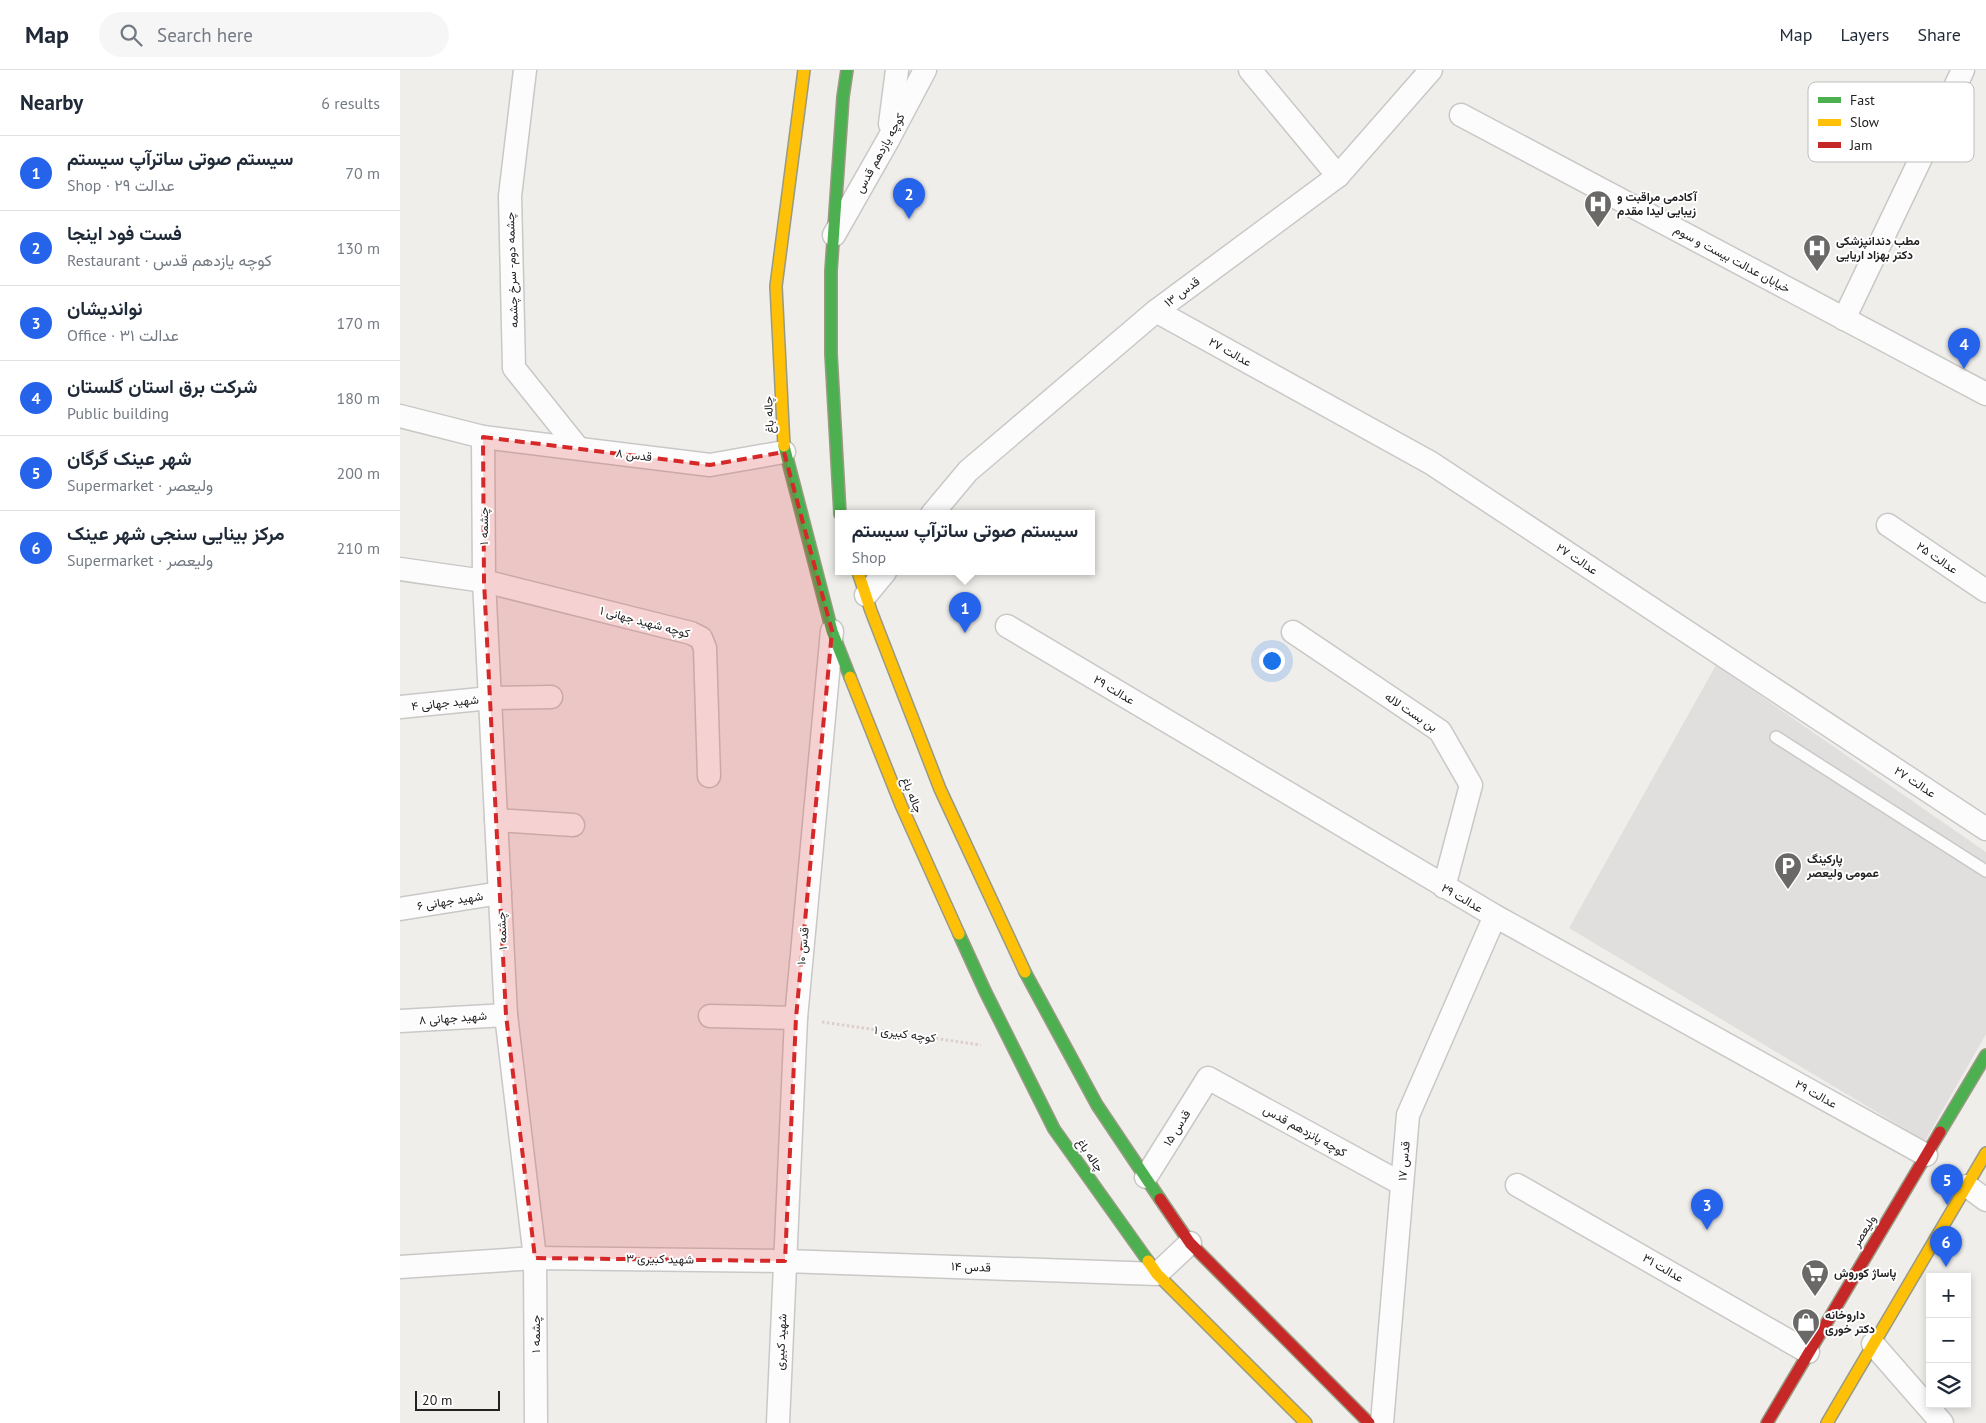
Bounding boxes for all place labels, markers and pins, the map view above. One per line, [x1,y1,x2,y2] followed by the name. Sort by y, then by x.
[893,178,925,219] pin: 2
[1583,189,1613,228] hospital icon: آکادمی مراقبت و زیبایی لیدا مقدم
[1617,189,1698,219] place label: آکادمی مراقبت و زیبایی لیدا مقدم
[1802,233,1832,272] hospital icon: مطب دندانپزشکی دکتر بهزاد اریایی
[1836,233,1920,263] place label: مطب دندانپزشکی دکتر بهزاد اریایی
[1948,328,1980,369] pin: 4
[949,592,981,633] pin: 1
[1773,851,1803,890] parking icon: پارکینگ عمومی ولیعصر
[1806,851,1879,881] place label: پارکینگ عمومی ولیعصر
[1931,1164,1963,1205] pin: 5
[1691,1189,1723,1230] pin: 3
[1930,1226,1962,1267] pin: 6
[1800,1258,1830,1297] supermarket icon: پاساژ کوروش
[1834,1265,1897,1281] place label: پاساژ کوروش
[1791,1307,1821,1346] shop icon: داروخانه دکتر خوری
[1825,1307,1875,1337] place label: داروخانه دکتر خوری

